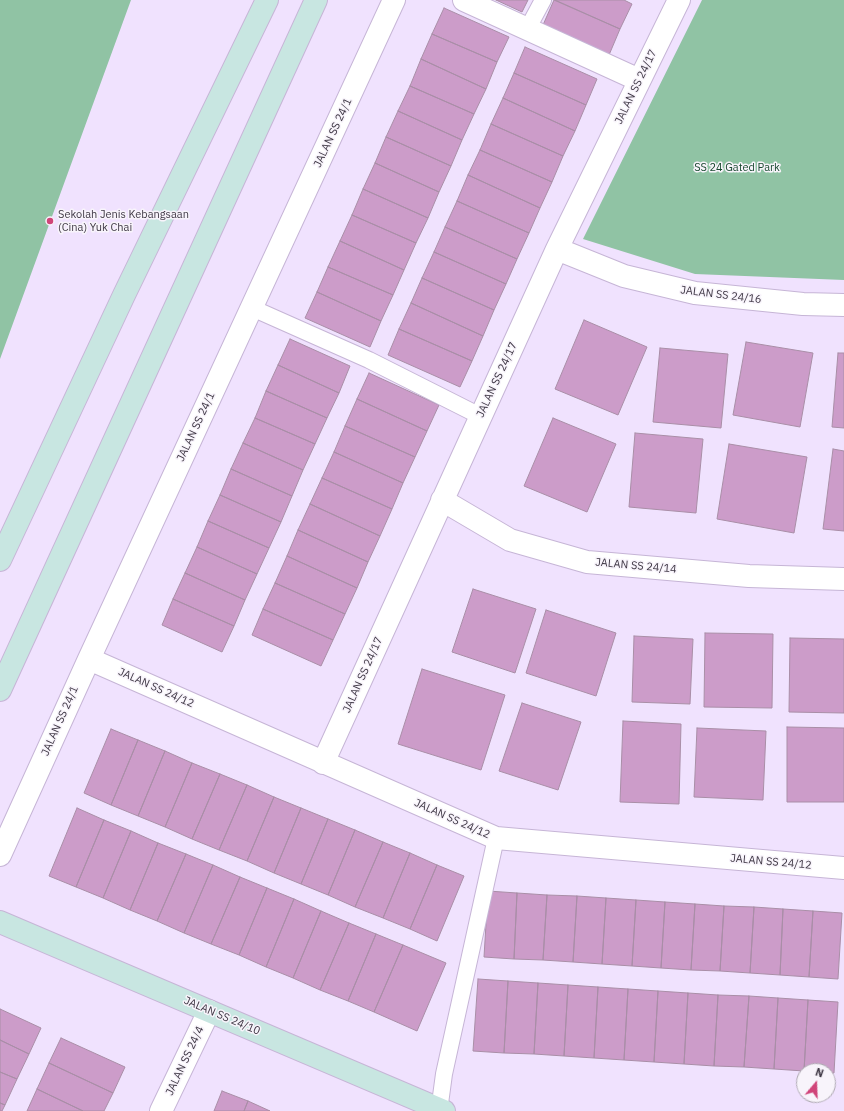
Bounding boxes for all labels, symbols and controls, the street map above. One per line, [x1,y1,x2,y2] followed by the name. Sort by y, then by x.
[612,47,660,127] street label: JALAN SS 24/17
[311,96,355,170] street label: JALAN SS 24/1
[694,161,780,175] park label: SS 24 Gated Park
[58,208,189,234] place label: Sekolah Jenis Kebangsaan (Cina) Yuk Chai
[45,216,55,226] marker: Sekolah Jenis Kebangsaan (Cina) Yuk Chai
[680,283,762,307] street label: JALAN SS 24/16
[474,340,520,420] street label: JALAN SS 24/17
[174,390,218,464] street label: JALAN SS 24/1
[595,556,677,576] street label: JALAN SS 24/14
[340,635,386,715] street label: JALAN SS 24/17
[116,665,196,711] street label: JALAN SS 24/12
[39,684,81,758] street label: JALAN SS 24/1
[412,796,492,842] street label: JALAN SS 24/12
[730,852,812,872] street label: JALAN SS 24/12
[182,994,262,1038] street label: JALAN SS 24/10
[163,1024,207,1098] street label: JALAN SS 24/4
[796,1063,836,1103] north arrow
[814,1065,826,1081] text: N

